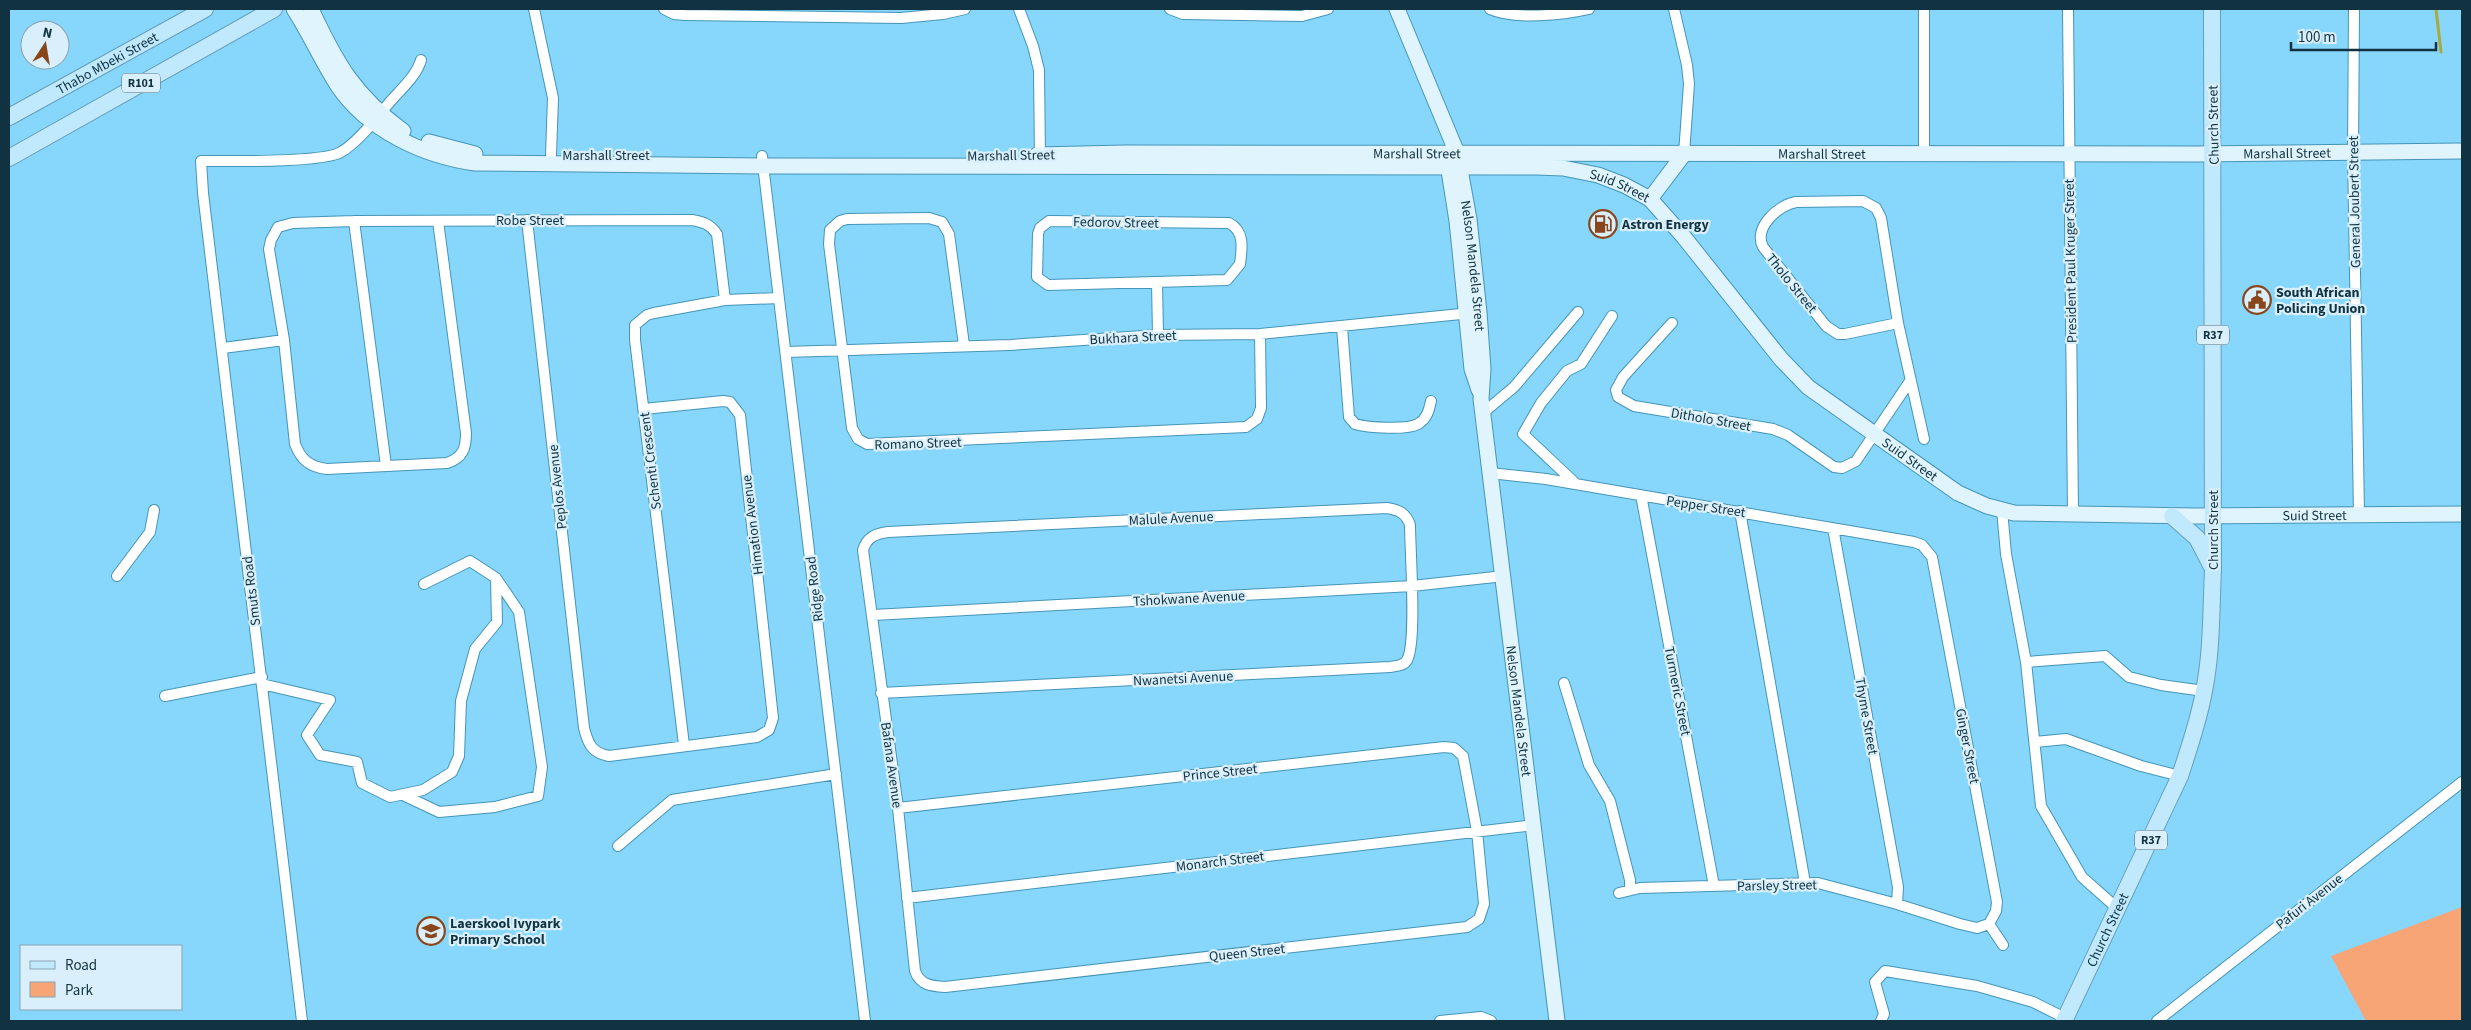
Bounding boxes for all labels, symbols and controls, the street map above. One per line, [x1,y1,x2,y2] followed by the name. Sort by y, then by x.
[20,20,70,70] north arrow
[2291,20,2436,52] scale bar
[41,23,54,44] text: N
[2298,27,2336,48] text: 100 m
[53,28,162,100] street label: Thabo Mbeki Street
[122,74,160,92] road number: R101
[2203,85,2225,165] street label: Church Street
[2344,135,2366,268] street label: General Joubert Street
[2243,143,2331,164] street label: Marshall Street
[1373,144,1461,164] street label: Marshall Street
[967,145,1055,167] street label: Marshall Street
[1778,145,1866,165] street label: Marshall Street
[562,146,650,166] street label: Marshall Street
[1588,165,1653,208] street label: Suid Street
[2060,178,2082,343] street label: President Paul Kruger Street
[1455,199,1489,332] street label: Nelson Mandela Street
[1588,209,1618,239] fuel station icon: Astron Energy
[496,211,564,231] street label: Robe Street
[1073,212,1159,234] street label: Fedorov Street
[1621,215,1709,235] place label: Astron Energy
[1761,249,1822,318] street label: Tholo Street
[2276,283,2365,319] place label: South African Policing Union
[2242,285,2272,315] public building icon: South African Policing Union
[1089,326,1177,350] street label: Bukhara Street
[2197,326,2229,344] road number: R37
[1669,403,1753,437] street label: Ditholo Street
[635,411,667,511] street label: Schenti Crescent
[874,432,962,456] street label: Romano Street
[1877,433,1942,487] street label: Suid Street
[544,443,572,530] street label: Peplos Avenue
[737,474,769,576] street label: Himation Avenue
[2204,490,2224,570] street label: Church Street
[1665,491,1747,523] street label: Pepper Street
[2282,506,2347,526] street label: Suid Street
[1128,507,1214,531] street label: Malule Avenue
[238,555,266,627] street label: Smuts Road
[801,555,829,623] street label: Ridge Road
[1132,586,1246,612] street label: Tshokwane Avenue
[1500,644,1536,778] street label: Nelson Mandela Street
[1659,645,1696,738] street label: Turmeric Street
[1132,666,1234,692] street label: Nwanetsi Avenue
[1849,676,1883,757] street label: Thyme Street
[1950,707,1984,786] street label: Ginger Street
[875,721,907,810] street label: Bafana Avenue
[1182,759,1259,787] street label: Prince Street
[2135,830,2167,850] road number: R37
[1175,847,1266,877] street label: Monarch Street
[2272,869,2347,934] street label: Pafuri Avenue
[1737,875,1817,897] street label: Parsley Street
[2082,890,2134,971] street label: Church Street
[450,914,561,950] place label: Laerskool Ivypark Primary School
[416,916,446,946] school or university icon: Laerskool Ivypark Primary School
[1208,939,1286,967] street label: Queen Street
[20,945,182,1010] legend
[65,955,97,976] text: Road
[65,980,94,1001] text: Park

